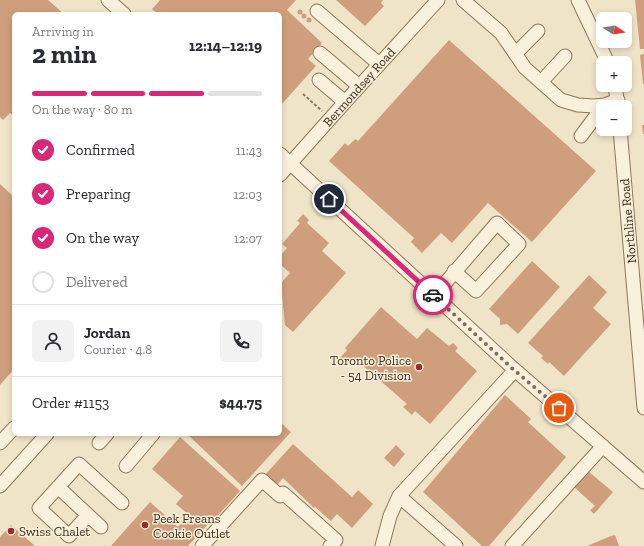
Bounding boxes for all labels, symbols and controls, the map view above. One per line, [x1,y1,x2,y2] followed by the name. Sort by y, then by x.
[596,12,632,48] north arrow
[596,12,632,136] map controls
[32,24,94,39] text: Arriving in
[189,37,262,55] text: 12:14–12:19
[32,38,97,70] text: 2 min
[320,45,398,129] street label: Bermondsey Road
[596,56,632,92] button: +
[596,100,632,136] button: −
[32,102,132,117] text: On the way · 80 m
[32,139,54,161] icon: check
[66,141,135,159] text: Confirmed
[236,143,262,158] text: 11:43
[617,178,639,264] street label: Northline Road
[312,182,346,216] pin
[32,183,54,205] icon: check
[66,185,131,203] text: Preparing
[234,187,262,202] text: 12:03
[318,188,340,210] icon: home
[32,227,54,249] icon: check
[66,229,139,247] text: On the way
[234,231,262,246] text: 12:07
[66,273,128,291] text: Delivered
[413,275,453,315] courier
[422,284,444,306] icon: car
[32,320,74,362] button: person
[220,320,262,362] button: phone
[84,324,130,342] text: Jordan
[84,342,152,357] text: Courier · 4.8
[330,353,412,383] place label: Toronto Police - 54 Division
[414,362,424,372] marker: Toronto Police - 54 Division
[542,391,576,425] pin
[32,394,109,412] text: Order #1153
[219,394,262,412] text: $44.75
[548,397,570,419] icon: bag
[153,511,230,541] place label: Peek Freans Cookie Outlet
[140,520,150,530] marker: Peek Freans Cookie Outlet
[19,524,90,539] place label: Swiss Chalet
[6,526,16,536] marker: Swiss Chalet

